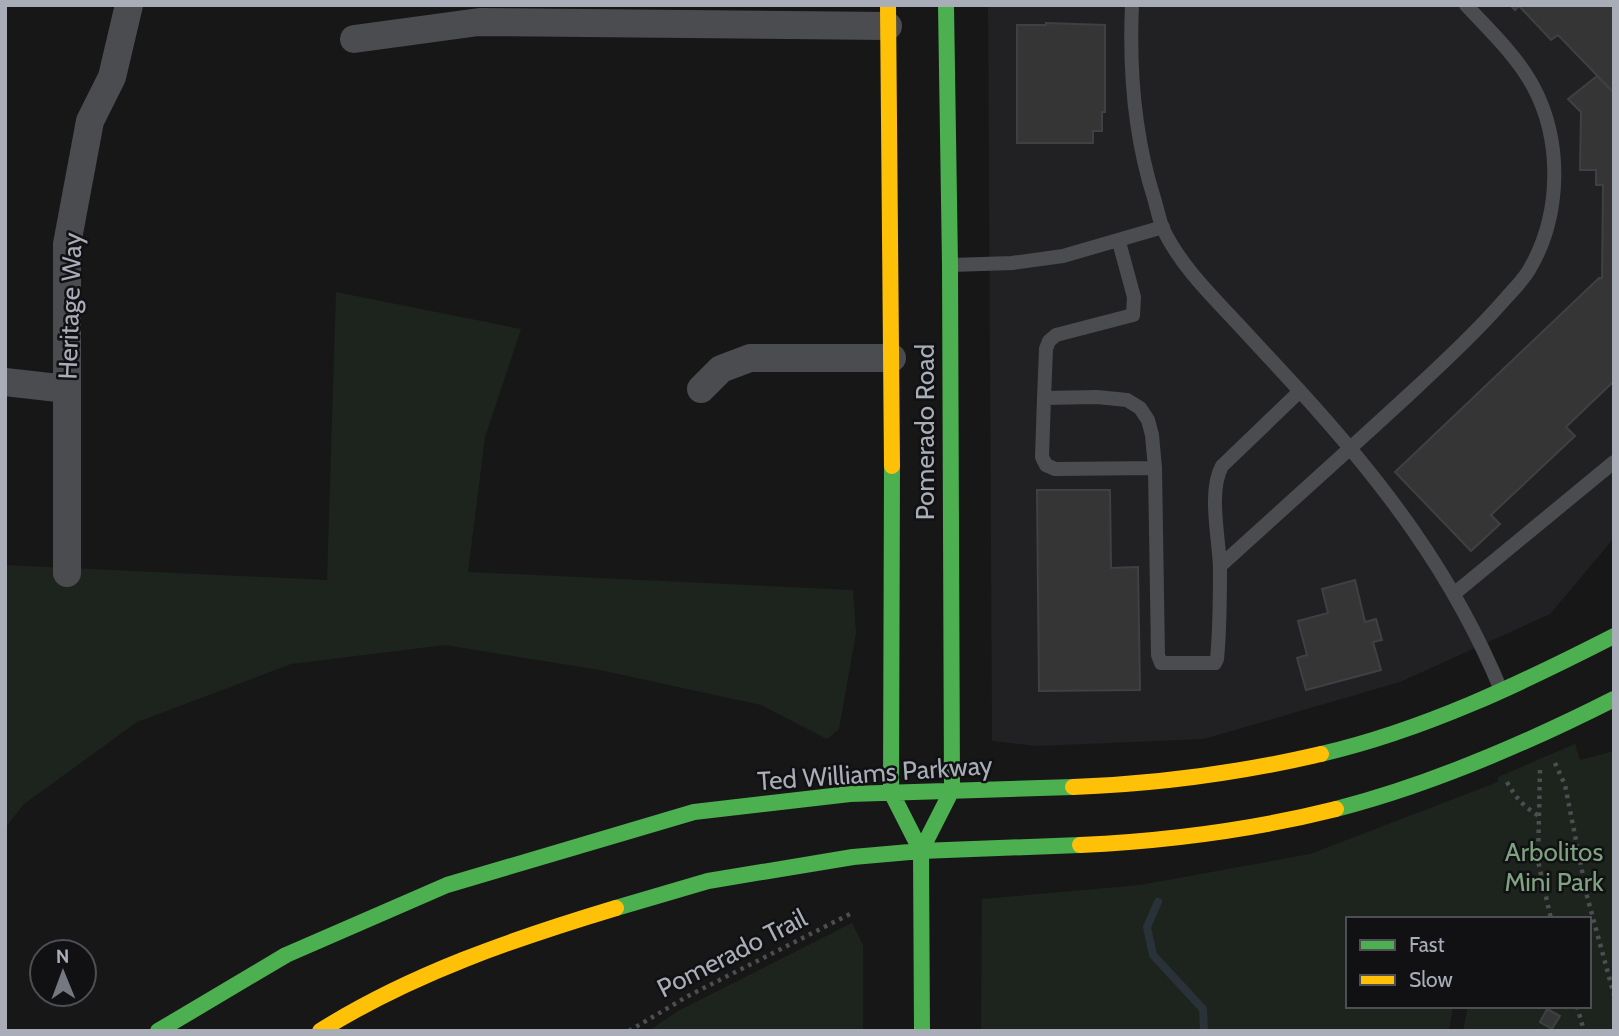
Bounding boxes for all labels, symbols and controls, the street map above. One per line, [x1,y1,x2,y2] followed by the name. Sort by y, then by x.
[51,232,89,380] street label: Heritage Way
[909,344,941,520] street label: Pomerado Road
[756,749,994,797] street label: Ted Williams Parkway
[1504,836,1604,898] park label: Arbolitos Mini Park
[652,902,812,1004] street label: Pomerado Trail
[1346,917,1591,1008] legend
[1409,932,1445,957] text: Fast
[28,938,98,1008] north arrow
[56,945,70,968] text: N
[1409,967,1453,992] text: Slow

